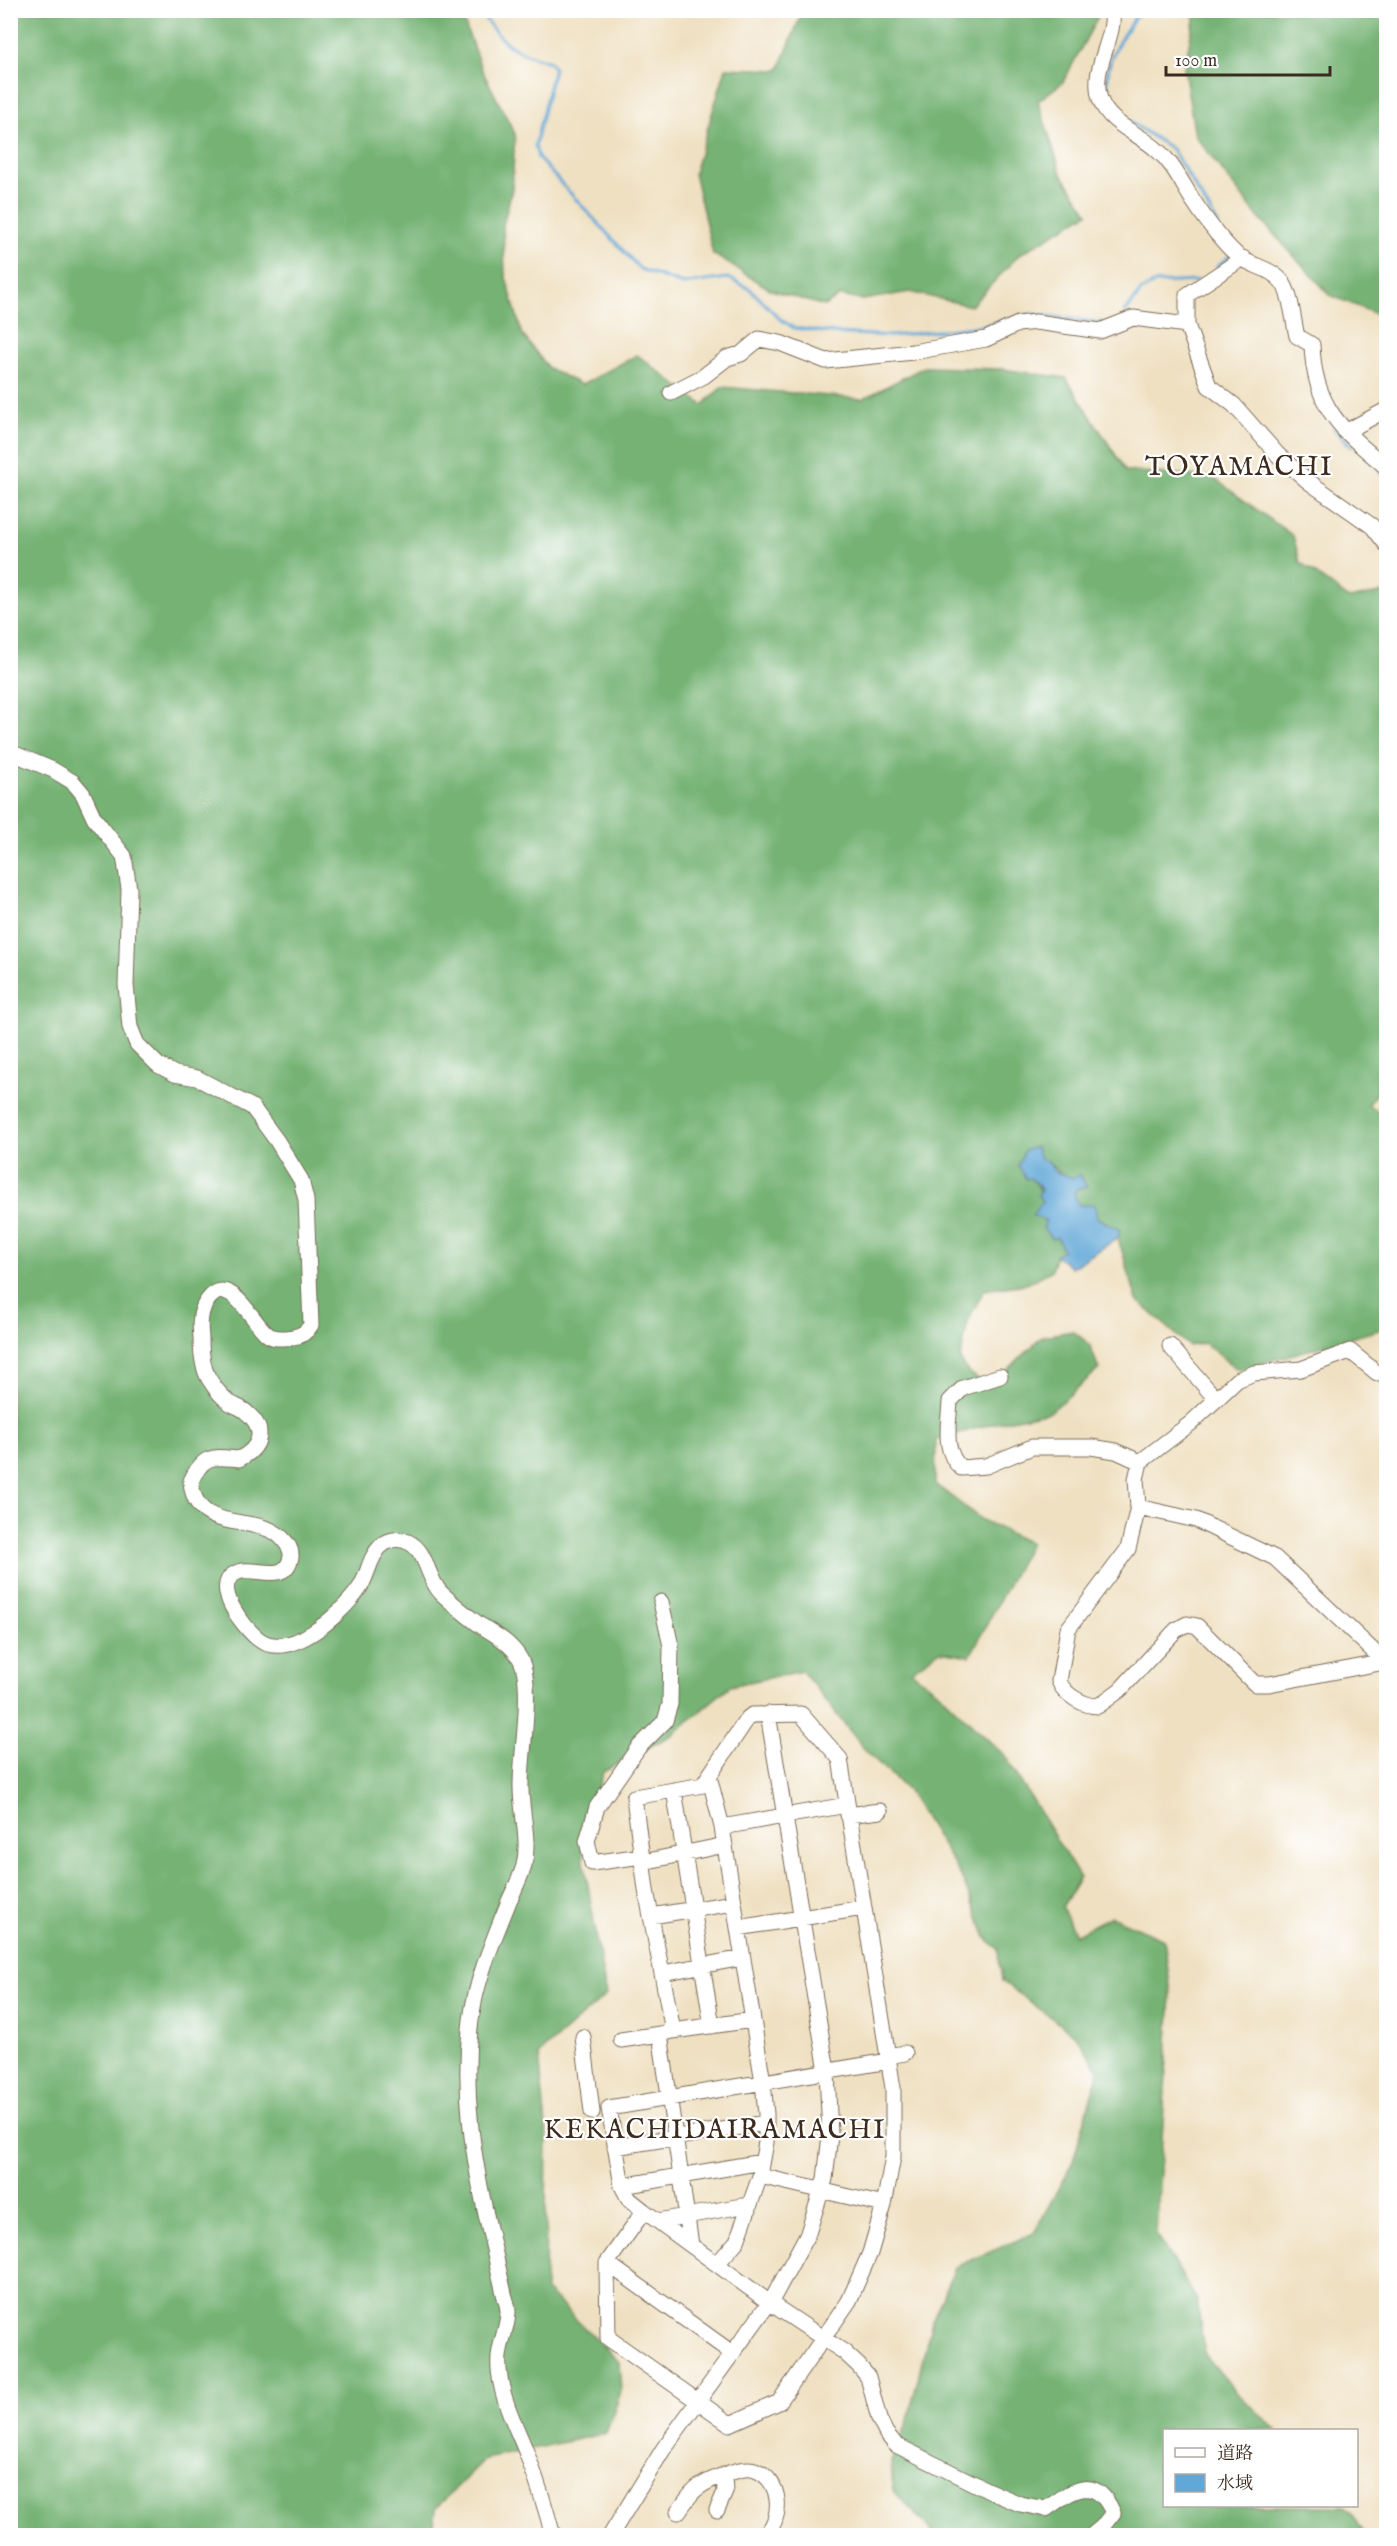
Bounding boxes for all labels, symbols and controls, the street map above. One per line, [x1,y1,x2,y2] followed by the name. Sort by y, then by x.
[1166,39,1330,77] scale bar
[1175,50,1217,73] text: 100 m
[1145,451,1333,485] district label: TOYAMACHI
[544,2114,886,2148] district label: KEKACHIDAIRAMACHI
[1163,2429,1358,2507] legend
[1217,2443,1253,2466] text: 道路
[1217,2473,1253,2496] text: 水域

